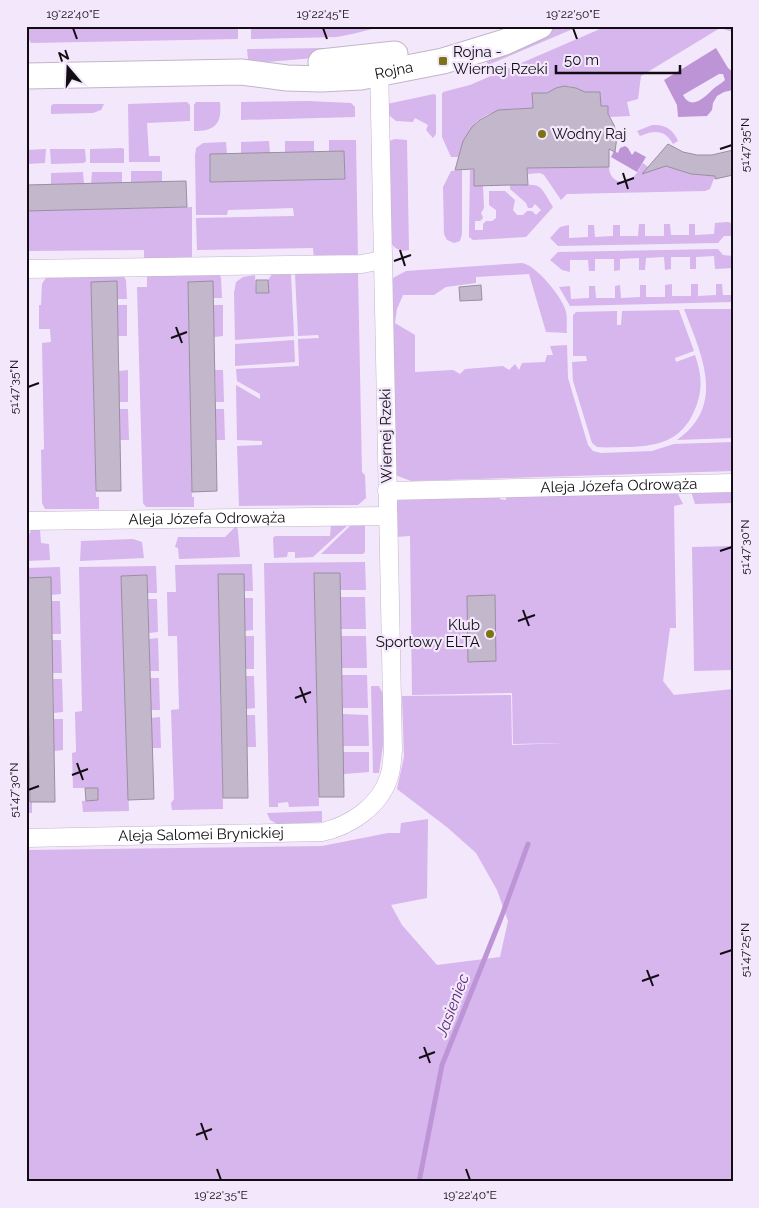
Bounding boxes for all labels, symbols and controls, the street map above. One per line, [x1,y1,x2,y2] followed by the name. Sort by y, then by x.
[46,7,100,21] text: 19°22'40"E
[297,7,349,21] text: 19°22'45"E
[546,7,600,21] text: 19°22'50"E
[42,42,92,92] north arrow
[556,42,680,74] scale bar
[453,43,548,78] place label: Rojna - Wiernej Rzeki
[56,46,71,65] text: N
[564,51,599,69] text: 50 m
[437,55,449,67] marker: Rojna - Wiernej Rzeki
[373,58,415,83] street label: Rojna
[738,118,752,172] text: 51°47'35"N
[552,125,626,143] place label: Wodny Raj
[536,128,548,140] marker: Wodny Raj
[7,360,21,414] text: 51°47'35"N
[376,388,396,484] street label: Wiernej Rzeki
[540,475,698,496] street label: Aleja Józefa Odrowąża
[128,508,286,529] street label: Aleja Józefa Odrowąża
[738,519,752,575] text: 51°47'30"N
[376,616,480,651] place label: Klub Sportowy ELTA
[484,628,496,640] marker: Klub Sportowy ELTA
[7,762,21,818] text: 51°47'30"N
[118,824,284,845] street label: Aleja Salomei Brynickiej
[738,923,752,977] text: 51°47'25"N
[431,971,473,1040] water label: Jasieniec
[194,1188,248,1202] text: 19°22'35"E
[443,1188,497,1202] text: 19°22'40"E

